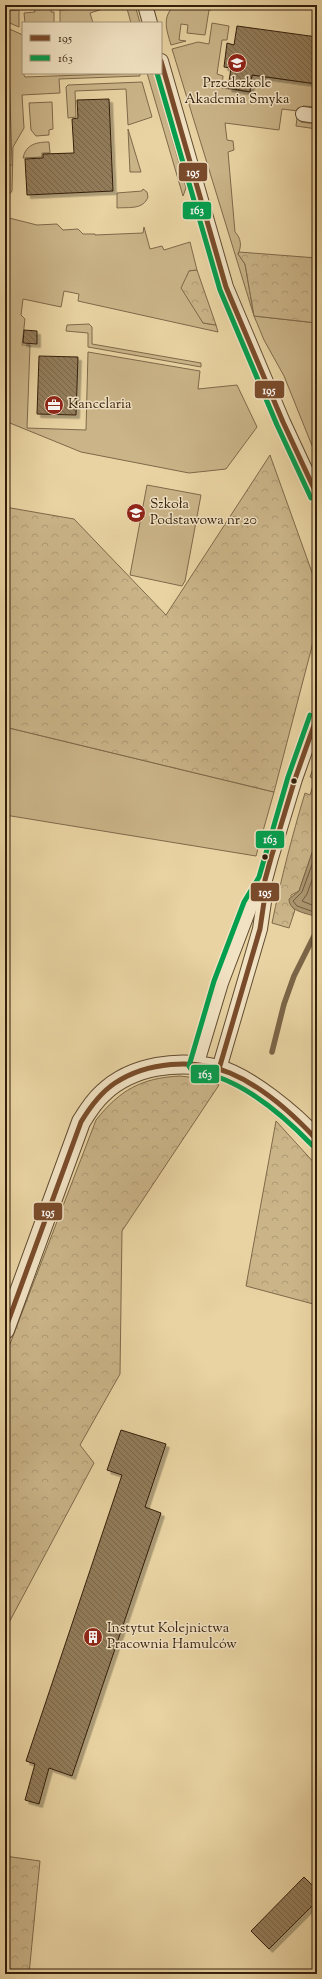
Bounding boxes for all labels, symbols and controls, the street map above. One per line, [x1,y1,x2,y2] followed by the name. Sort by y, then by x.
[22,22,162,74] legend
[58,30,72,48] text: 195
[58,50,73,68] text: 163
[226,52,248,74] school or university icon: Przedszkole Akademia Smyka
[184,74,290,110] place label: Przedszkole Akademia Smyka
[178,162,208,182] line badge: 195
[186,165,200,181] text: 195
[182,201,212,220] line badge: 163
[189,203,204,219] text: 163
[254,380,285,399] line badge: 195
[262,383,276,399] text: 195
[43,394,65,416] office icon: Kancelaria
[68,395,132,415] place label: Kancelaria
[150,495,257,531] place label: Szkoła Podstawowa nr 20
[125,502,147,524] school or university icon: Szkoła Podstawowa nr 20
[289,776,299,786] unlabelled marker
[255,830,285,849] line badge: 163
[262,832,277,848] text: 163
[260,852,270,862] unlabelled marker
[250,882,280,902] line badge: 195
[258,885,272,901] text: 195
[190,1064,220,1084] line badge: 163
[197,1067,212,1083] text: 163
[33,1202,63,1221] line badge: 195
[41,1205,55,1221] text: 195
[107,1619,237,1655] place label: Instytut Kolejnictwa Pracownia Hamulców
[82,1626,104,1648] building icon: Instytut Kolejnictwa Pracownia Hamulców

